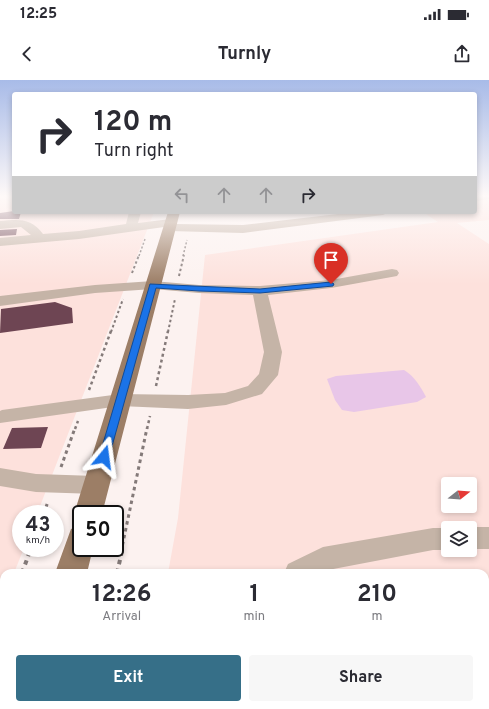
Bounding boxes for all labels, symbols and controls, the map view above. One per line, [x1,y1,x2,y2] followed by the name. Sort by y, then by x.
[20,5,57,24] text: 12:25
[16,43,38,65] icon: back
[218,43,271,66] text: Turnly
[451,43,473,65] icon: share
[94,105,172,141] text: 120 m
[28,108,80,160] icon: right
[94,140,174,163] text: Turn right
[171,184,193,206] icon: left
[213,184,235,206] icon: ahead
[255,184,277,206] icon: ahead
[297,184,319,206] icon: right
[314,243,348,284] pin
[320,249,342,271] icon: arrive
[83,436,125,478] position arrow
[441,477,477,513] north arrow
[441,477,477,557] map controls
[72,505,124,557] speed limit sign: 50
[26,513,50,539] text: 43
[441,521,477,557] button: layers
[26,534,50,547] text: km/h
[92,580,151,610] text: 12:26
[249,580,259,610] text: 1
[357,580,397,610] text: 210
[102,609,141,625] text: Arrival
[243,609,265,625] text: min
[372,609,383,625] text: m
[16,655,241,701] button: Exit
[249,655,473,701] button: Share

